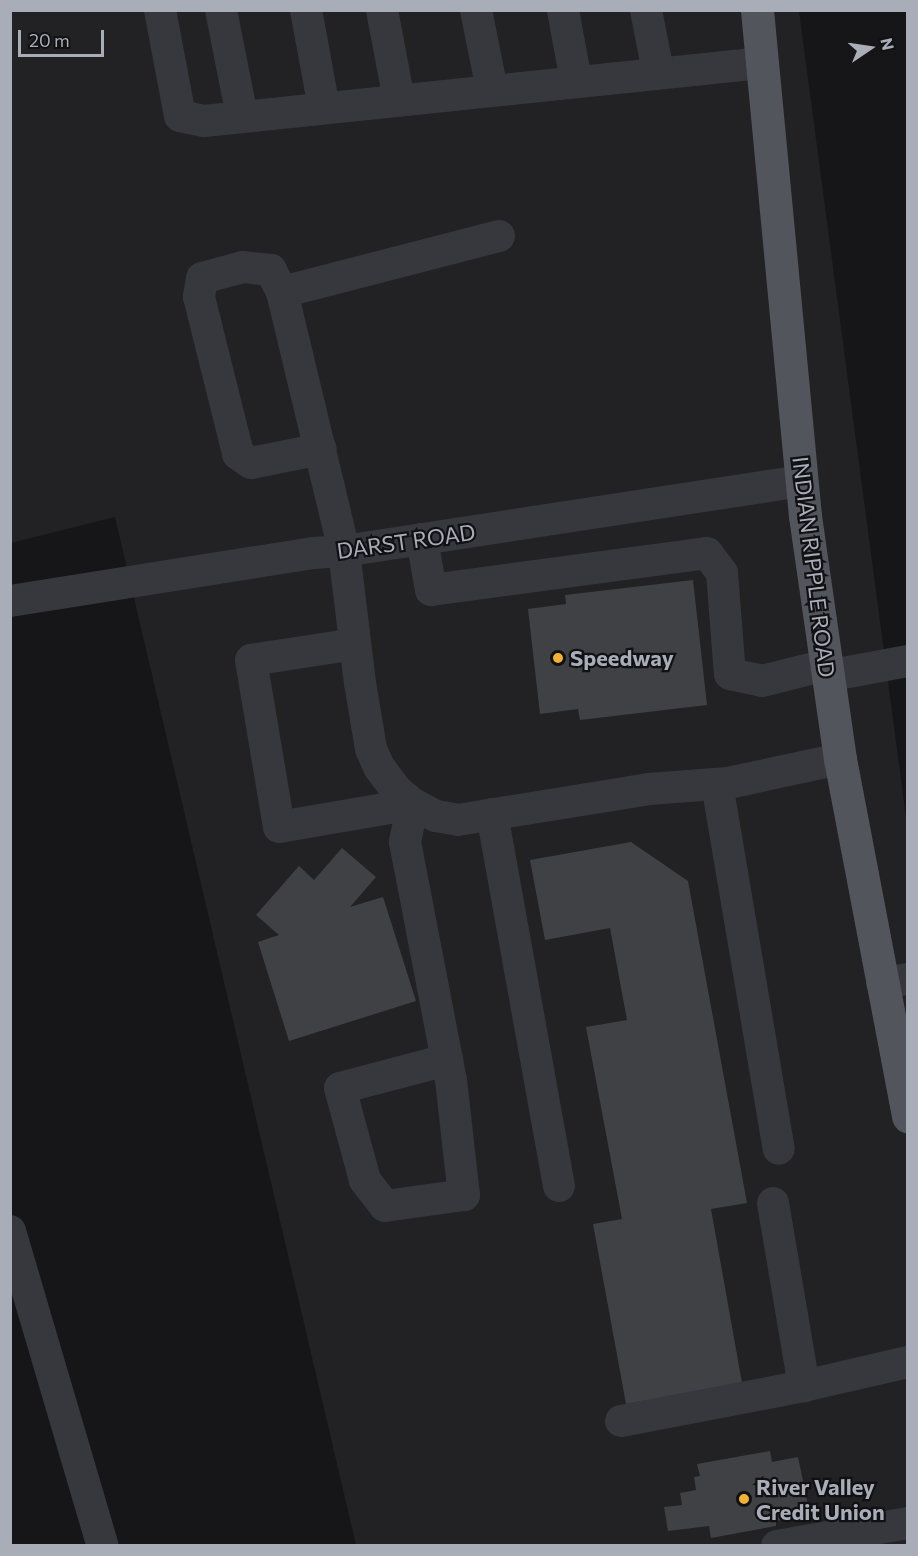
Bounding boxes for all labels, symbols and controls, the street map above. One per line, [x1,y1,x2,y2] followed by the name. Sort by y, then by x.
[21,18,106,56] scale bar
[840,18,900,78] north arrow
[29,29,70,51] text: 20 m
[877,36,899,52] text: N
[787,455,841,679] street label: INDIAN RIPPLE ROAD
[335,518,477,564] street label: DARST ROAD
[570,645,674,671] place label: Speedway
[551,651,565,665] marker: Speedway
[756,1473,885,1524] place label: River Valley Credit Union
[737,1492,751,1506] marker: River Valley Credit Union

